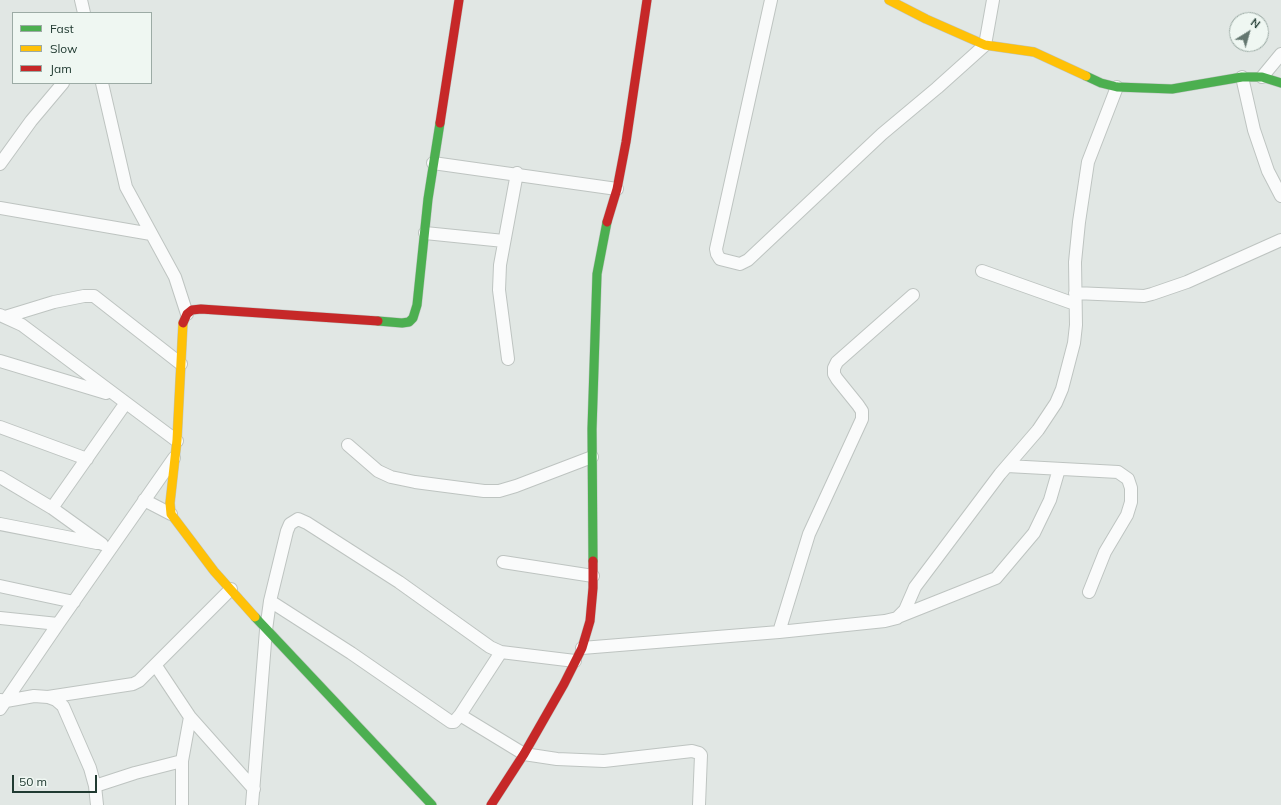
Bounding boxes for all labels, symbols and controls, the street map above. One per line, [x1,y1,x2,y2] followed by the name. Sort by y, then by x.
[12,12,152,84] legend
[1229,12,1269,52] north arrow
[1248,15,1263,31] text: N
[50,21,74,36] text: Fast
[50,41,78,56] text: Slow
[50,61,72,76] text: Jam
[14,767,99,793] scale bar
[19,774,47,789] text: 50 m

